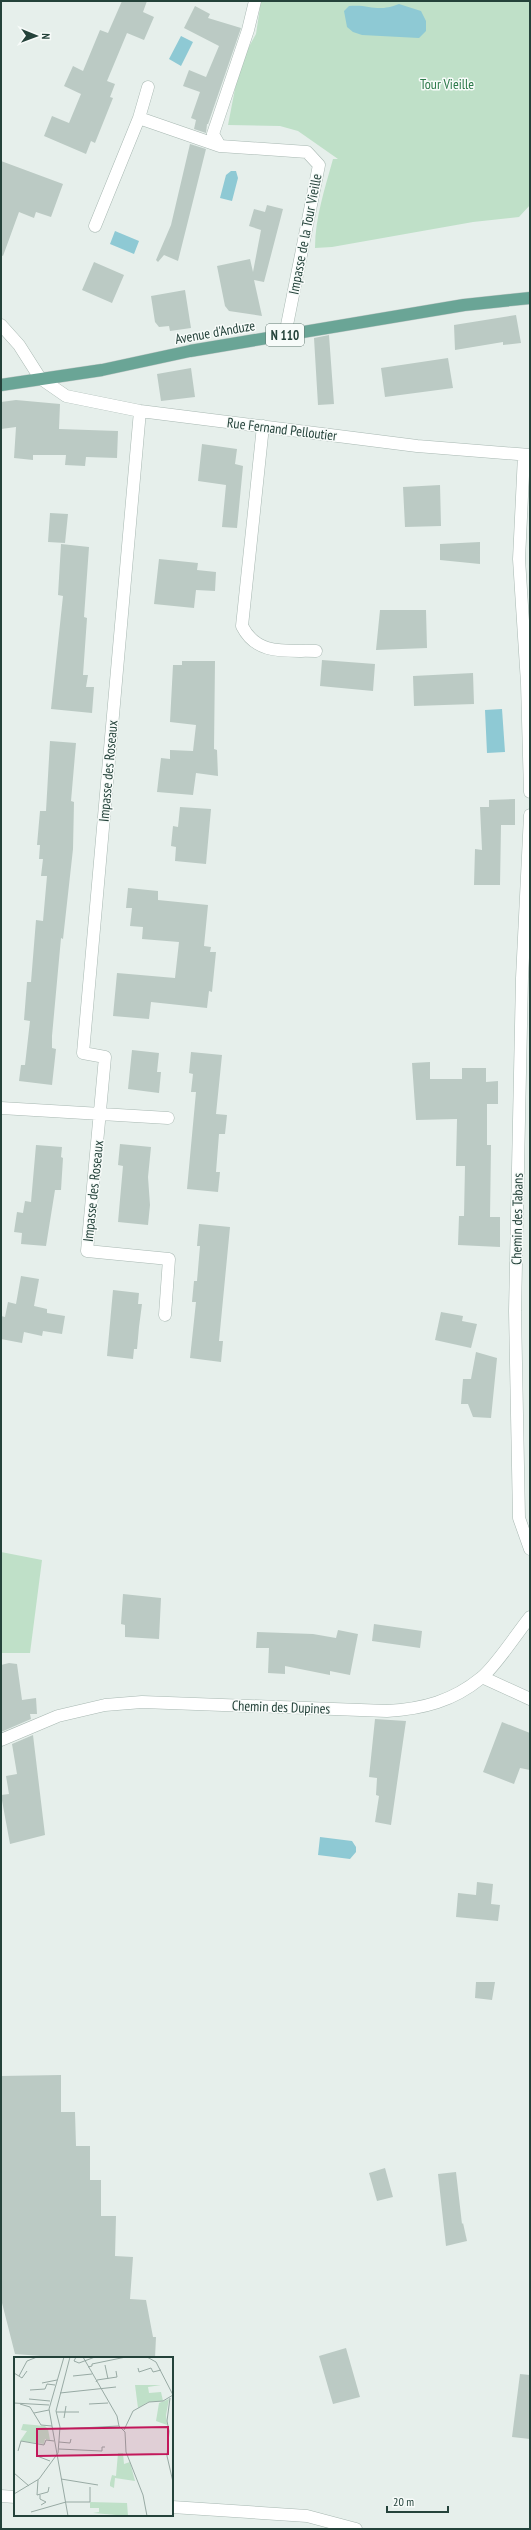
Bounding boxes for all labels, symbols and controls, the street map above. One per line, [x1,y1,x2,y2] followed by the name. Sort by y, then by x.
[16,16,56,56] north arrow
[39,33,53,39] text: N
[420,75,474,93] park label: Tour Vieille
[284,172,326,296] street label: Impasse de la Tour Vieille
[173,316,257,348] street label: Avenue d'Anduze
[266,324,304,346] road number: N 110
[226,413,338,445] street label: Rue Fernand Pelloutier
[95,719,121,823] street label: Impasse des Roseaux
[79,1139,107,1243] street label: Impasse des Roseaux
[507,1173,527,1265] street label: Chemin des Tabans
[232,1696,331,1718] street label: Chemin des Dupines
[14,2357,173,2516] inset map
[387,2488,448,2514] scale bar
[393,2494,414,2509] text: 20 m

